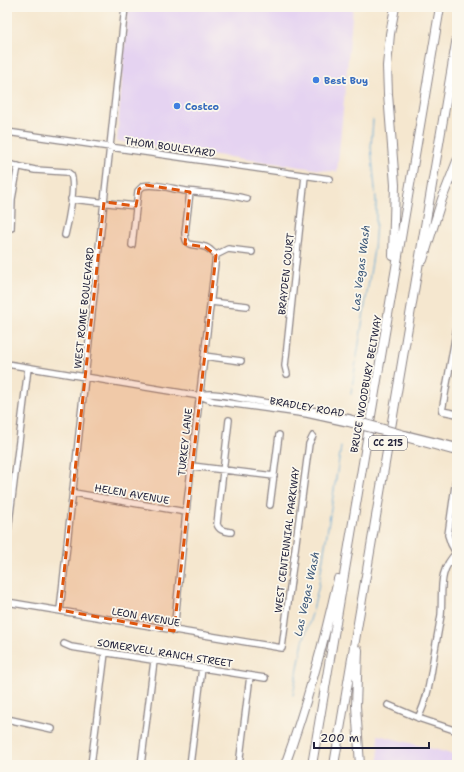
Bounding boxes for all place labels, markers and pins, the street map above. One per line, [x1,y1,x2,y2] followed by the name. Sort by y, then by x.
[324,74,368,87] place label: Best Buy
[311,75,321,85] marker: Best Buy
[185,100,220,113] place label: Costco
[172,101,182,111] marker: Costco

